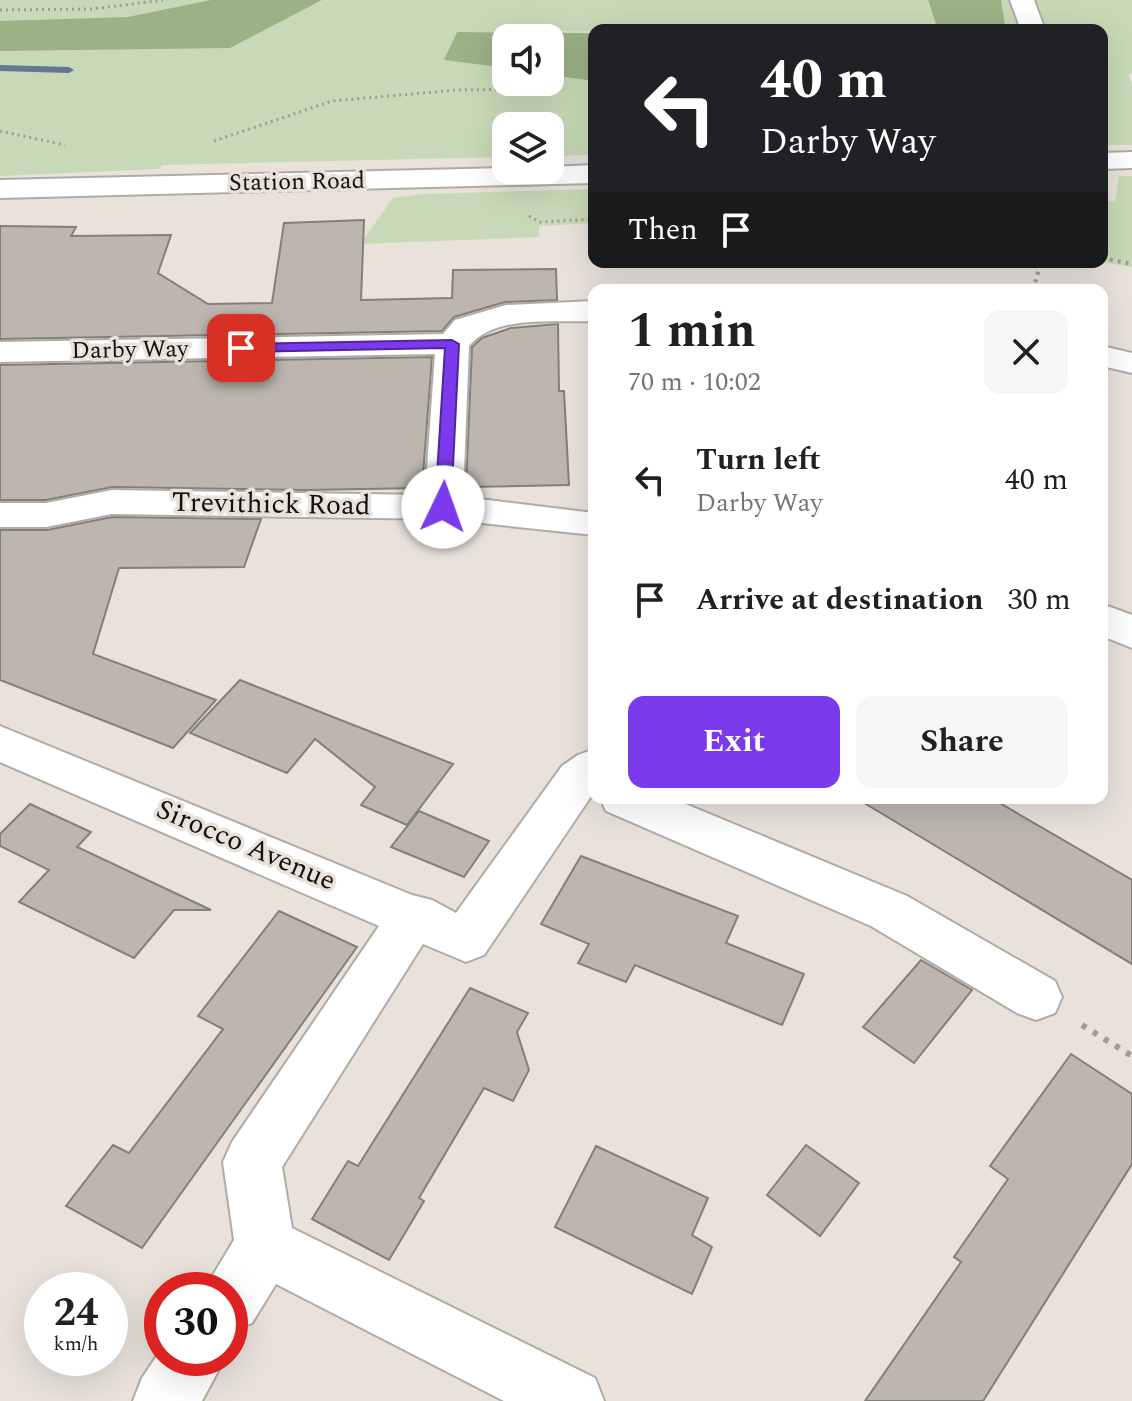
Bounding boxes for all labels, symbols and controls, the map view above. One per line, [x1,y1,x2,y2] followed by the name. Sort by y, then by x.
[492,24,564,184] map controls
[492,24,564,96] button: sound
[760,38,887,123] text: 40 m
[628,56,732,160] icon: left
[492,112,564,184] button: layers
[760,115,936,170] text: Darby Way
[229,163,365,201] street label: Station Road
[628,207,698,253] text: Then
[714,208,758,252] icon: arrive
[628,295,756,368] text: 1 min
[984,310,1068,394] button: close
[207,314,275,382] pin
[219,326,263,370] icon: arrive
[71,331,190,369] street label: Darby Way
[628,362,761,402] text: 70 m · 10:02
[696,437,821,483] text: Turn left
[1005,457,1068,503] text: 40 m
[628,458,672,502] icon: left
[401,465,485,549] position arrow
[171,481,371,527] street label: Trevithick Road
[696,483,823,523] text: Darby Way
[696,577,983,623] text: Arrive at destination
[1007,577,1071,623] text: 30 m
[628,578,672,622] icon: arrive
[628,696,840,788] button: Exit
[856,696,1068,788] button: Share
[150,788,342,902] street label: Sirocco Avenue
[144,1272,248,1376] speed limit sign: 30
[54,1283,98,1344] text: 24
[54,1329,99,1359] text: km/h

